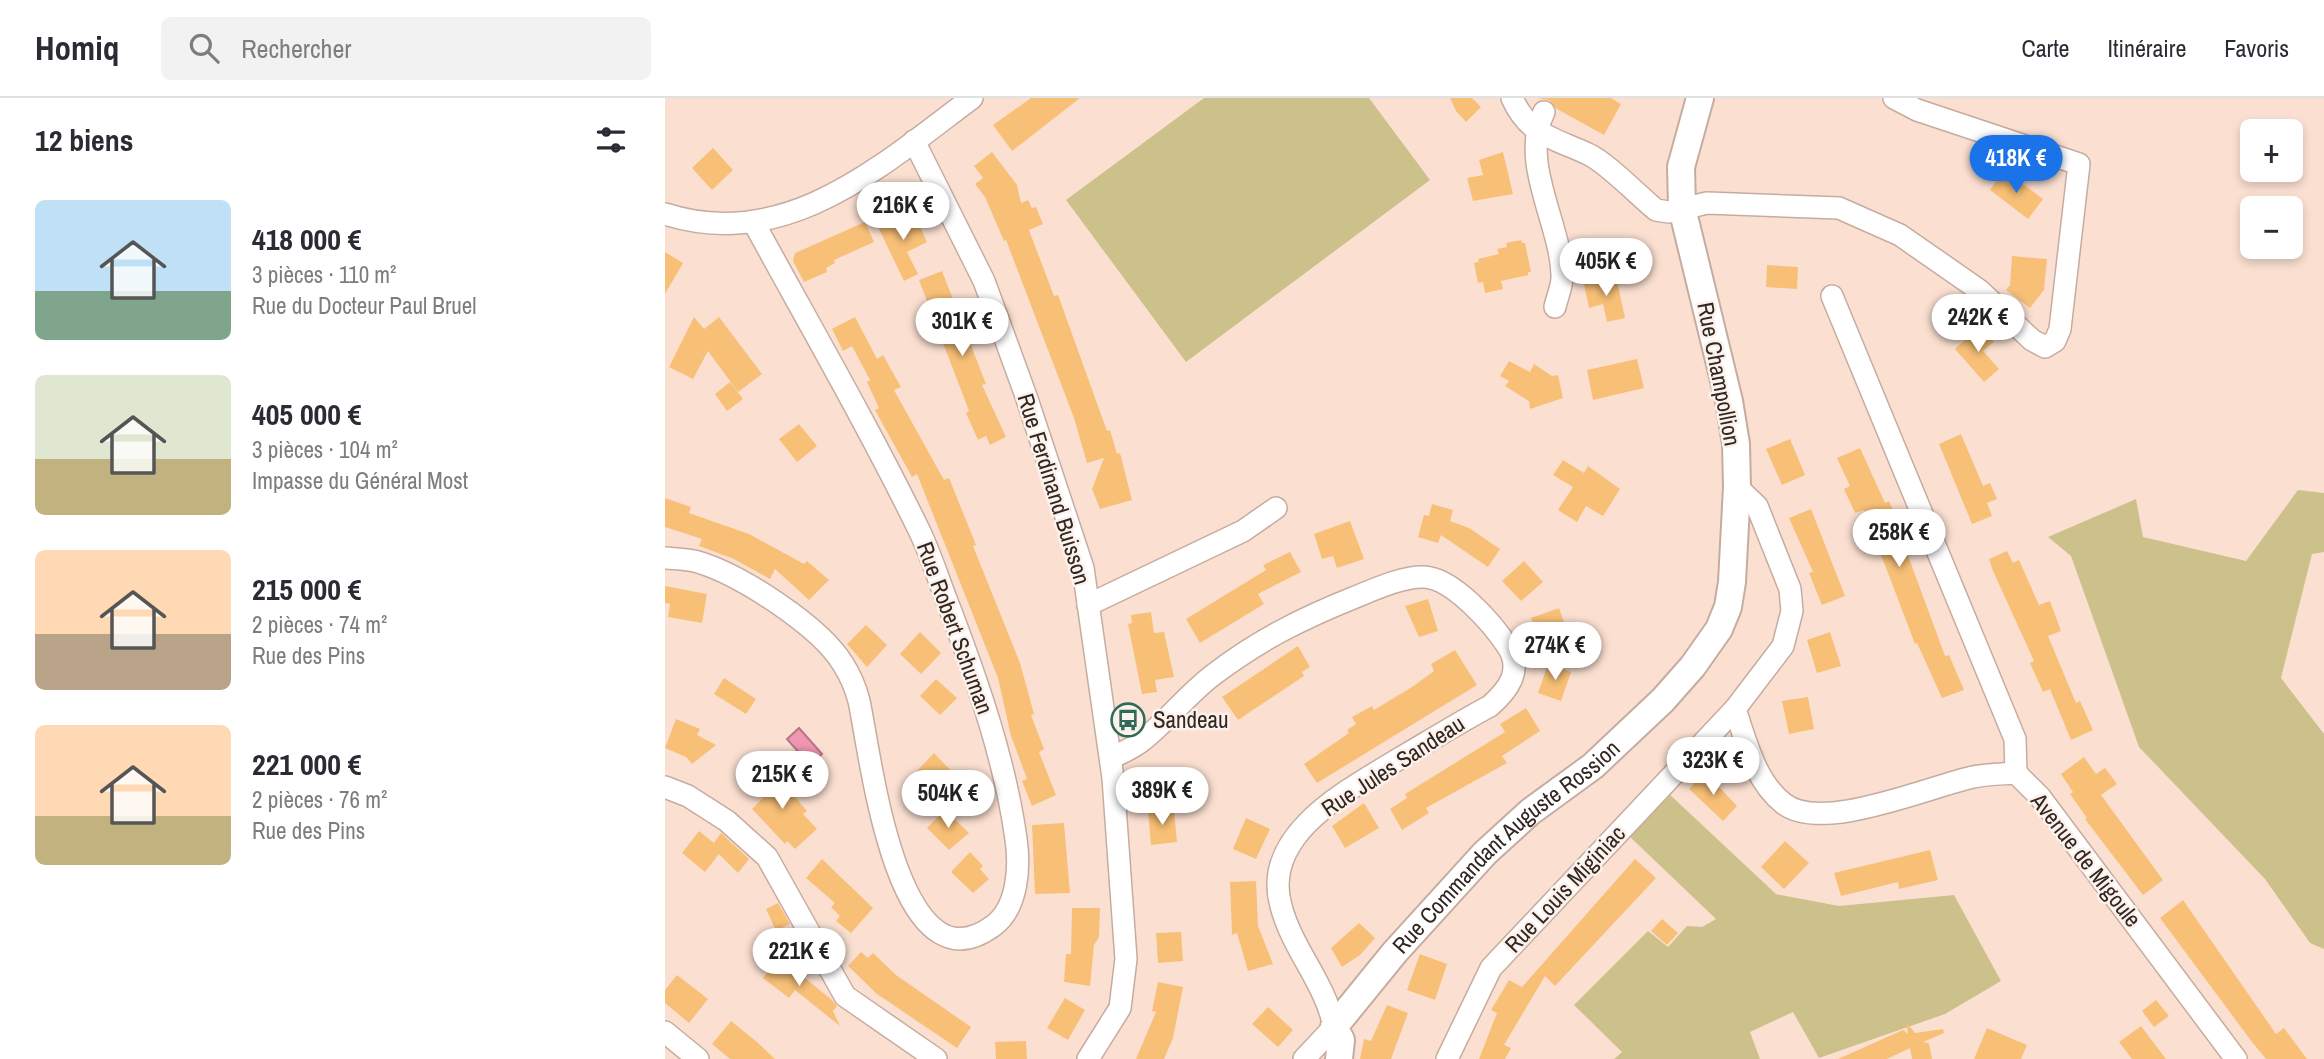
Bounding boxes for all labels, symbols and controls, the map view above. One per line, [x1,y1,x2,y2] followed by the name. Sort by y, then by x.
[161,17,651,80] search box
[35,26,119,70] text: Homiq
[185,29,223,67] icon: search
[241,31,351,66] text: Rechercher
[2021,32,2070,64] text: Carte
[2108,32,2186,64] text: Itinéraire
[2224,32,2289,64] text: Favoris
[2240,119,2303,259] map controls
[2240,119,2303,182] button: +
[35,120,133,160] text: 12 biens
[592,121,630,159] icon: filters
[1959,136,2073,195] pin: 418K €
[1986,142,2046,173] text: 418K €
[846,183,960,242] pin: 216K €
[873,189,933,220] text: 216K €
[2240,196,2303,259] button: −
[252,219,361,259] text: 418 000 €
[91,228,175,312] icon: home
[1549,238,1663,298] pin: 405K €
[1576,245,1636,276] text: 405K €
[252,259,396,290] text: 3 pièces · 110 m²
[252,290,476,321] text: Rue du Docteur Paul Bruel
[1921,294,2035,354] pin: 242K €
[905,299,1019,358] pin: 301K €
[1690,299,1749,448] street label: Rue Champollion
[1948,301,2008,332] text: 242K €
[932,305,992,336] text: 301K €
[1011,390,1098,588] street label: Rue Ferdinand Buisson
[252,394,361,434] text: 405 000 €
[91,403,175,487] icon: home
[252,434,398,465] text: 3 pièces · 104 m²
[252,465,468,496] text: Impasse du Général Most
[1842,510,1956,569] pin: 258K €
[1869,516,1929,547] text: 258K €
[910,537,1001,718] street label: Rue Robert Schuman
[252,569,361,609] text: 215 000 €
[91,578,175,662] icon: home
[252,609,387,640] text: 2 pièces · 74 m²
[1498,622,1612,682] pin: 274K €
[1525,629,1585,660] text: 274K €
[252,640,365,671] text: Rue des Pins
[1109,701,1147,739] bus stop icon: Sandeau
[1153,704,1229,735] place label: Sandeau
[1315,708,1470,823] street label: Rue Jules Sandeau
[1385,733,1626,960] street label: Rue Commandant Auguste Rossion
[1656,738,1770,797] pin: 323K €
[252,744,361,784] text: 221 000 €
[1683,744,1743,775] text: 323K €
[725,752,839,811] pin: 215K €
[91,753,175,837] icon: home
[752,758,812,789] text: 215K €
[1105,768,1219,827] pin: 389K €
[891,770,1005,830] pin: 504K €
[1132,774,1192,805] text: 389K €
[918,777,978,808] text: 504K €
[252,784,387,815] text: 2 pièces · 76 m²
[2024,785,2149,933] street label: Avenue de Migoule
[252,815,365,846] text: Rue des Pins
[1498,818,1632,959] street label: Rue Louis Miginiac
[742,928,856,988] pin: 221K €
[769,935,829,966] text: 221K €

